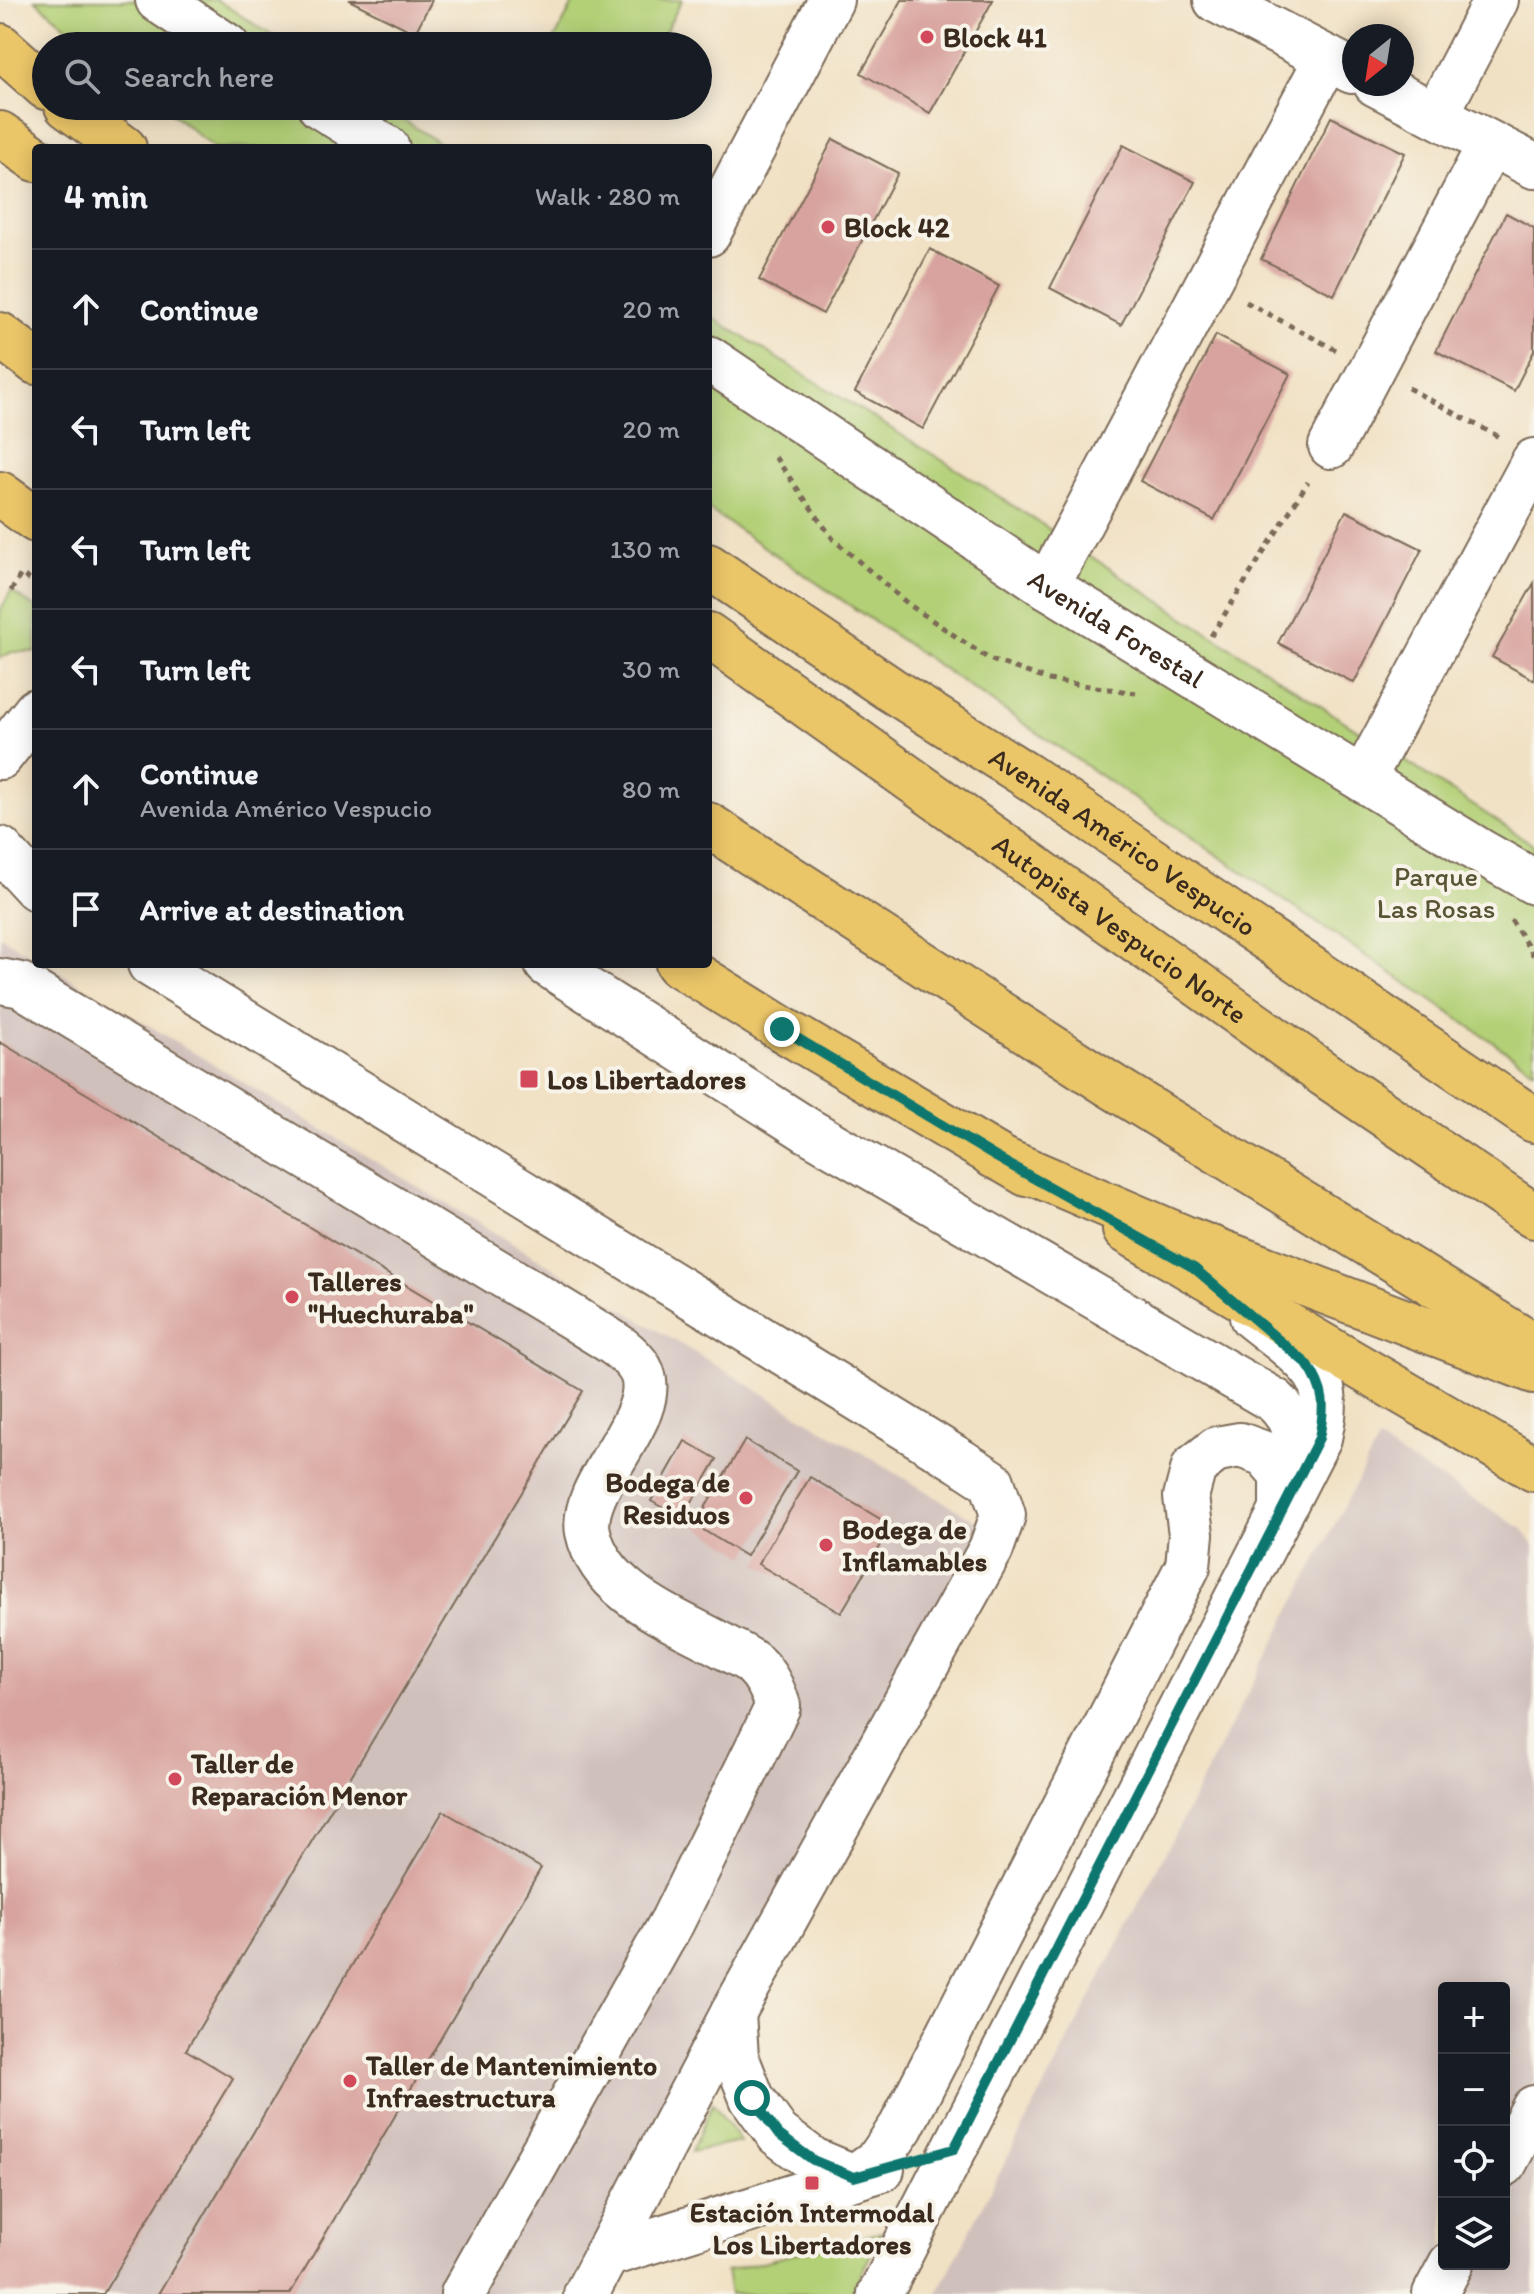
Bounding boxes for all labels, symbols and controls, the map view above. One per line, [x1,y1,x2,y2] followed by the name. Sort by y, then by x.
[943,20,1047,54] place label: Block 41
[1342,24,1414,96] north arrow
[918,28,936,46] marker: Block 41
[32,32,712,120] search box
[60,54,104,98] icon: search
[124,58,274,95] text: Search here
[64,176,148,217] text: 4 min
[535,180,680,212] text: Walk · 280 m
[844,210,950,244] place label: Block 42
[819,218,837,236] marker: Block 42
[64,287,108,331] icon: ahead
[140,291,259,328] text: Continue
[623,293,680,325] text: 20 m
[64,407,108,451] icon: left
[140,411,251,448] text: Turn left
[623,413,680,445] text: 20 m
[64,527,108,571] icon: left
[140,531,251,568] text: Turn left
[610,533,680,565] text: 130 m
[1022,562,1211,695] street label: Avenida Forestal
[64,647,108,691] icon: left
[140,651,251,688] text: Turn left
[622,653,680,685] text: 30 m
[983,739,1263,943] street label: Avenida Américo Vespucio
[140,755,259,792] text: Continue
[64,767,108,811] icon: ahead
[622,773,680,805] text: 80 m
[140,792,432,824] text: Avenida Américo Vespucio
[986,827,1254,1031] street label: Autopista Vespucio Norte
[1377,859,1495,925] park label: Parque Las Rosas
[64,887,108,931] icon: arrive
[140,891,404,928] text: Arrive at destination
[764,1011,800,1047] route end
[547,1062,746,1096] place label: Los Libertadores
[518,1068,540,1090] marker: Los Libertadores
[307,1264,474,1330] place label: Talleres "Huechuraba"
[283,1288,301,1306] marker: Talleres "Huechuraba"
[605,1465,730,1531] place label: Bodega de Residuos
[737,1489,755,1507] marker: Bodega de Residuos
[842,1512,987,1578] place label: Bodega de Inflamables
[817,1536,835,1554] marker: Bodega de Inflamables
[190,1746,408,1812] place label: Taller de Reparación Menor
[166,1770,184,1788] marker: Taller de Reparación Menor
[1438,1982,1510,2270] map controls
[1438,1982,1510,2054] button: +
[365,2048,657,2114] place label: Taller de Mantenimiento Infraestructura
[1438,2054,1510,2126] button: −
[341,2072,359,2090] marker: Taller de Mantenimiento Infraestructura
[734,2080,770,2116] route start
[1438,2126,1510,2198] button: locate
[803,2174,821,2192] marker: Estación Intermodal Los Libertadores
[690,2195,934,2261] place label: Estación Intermodal Los Libertadores
[1438,2198,1510,2270] button: layers

